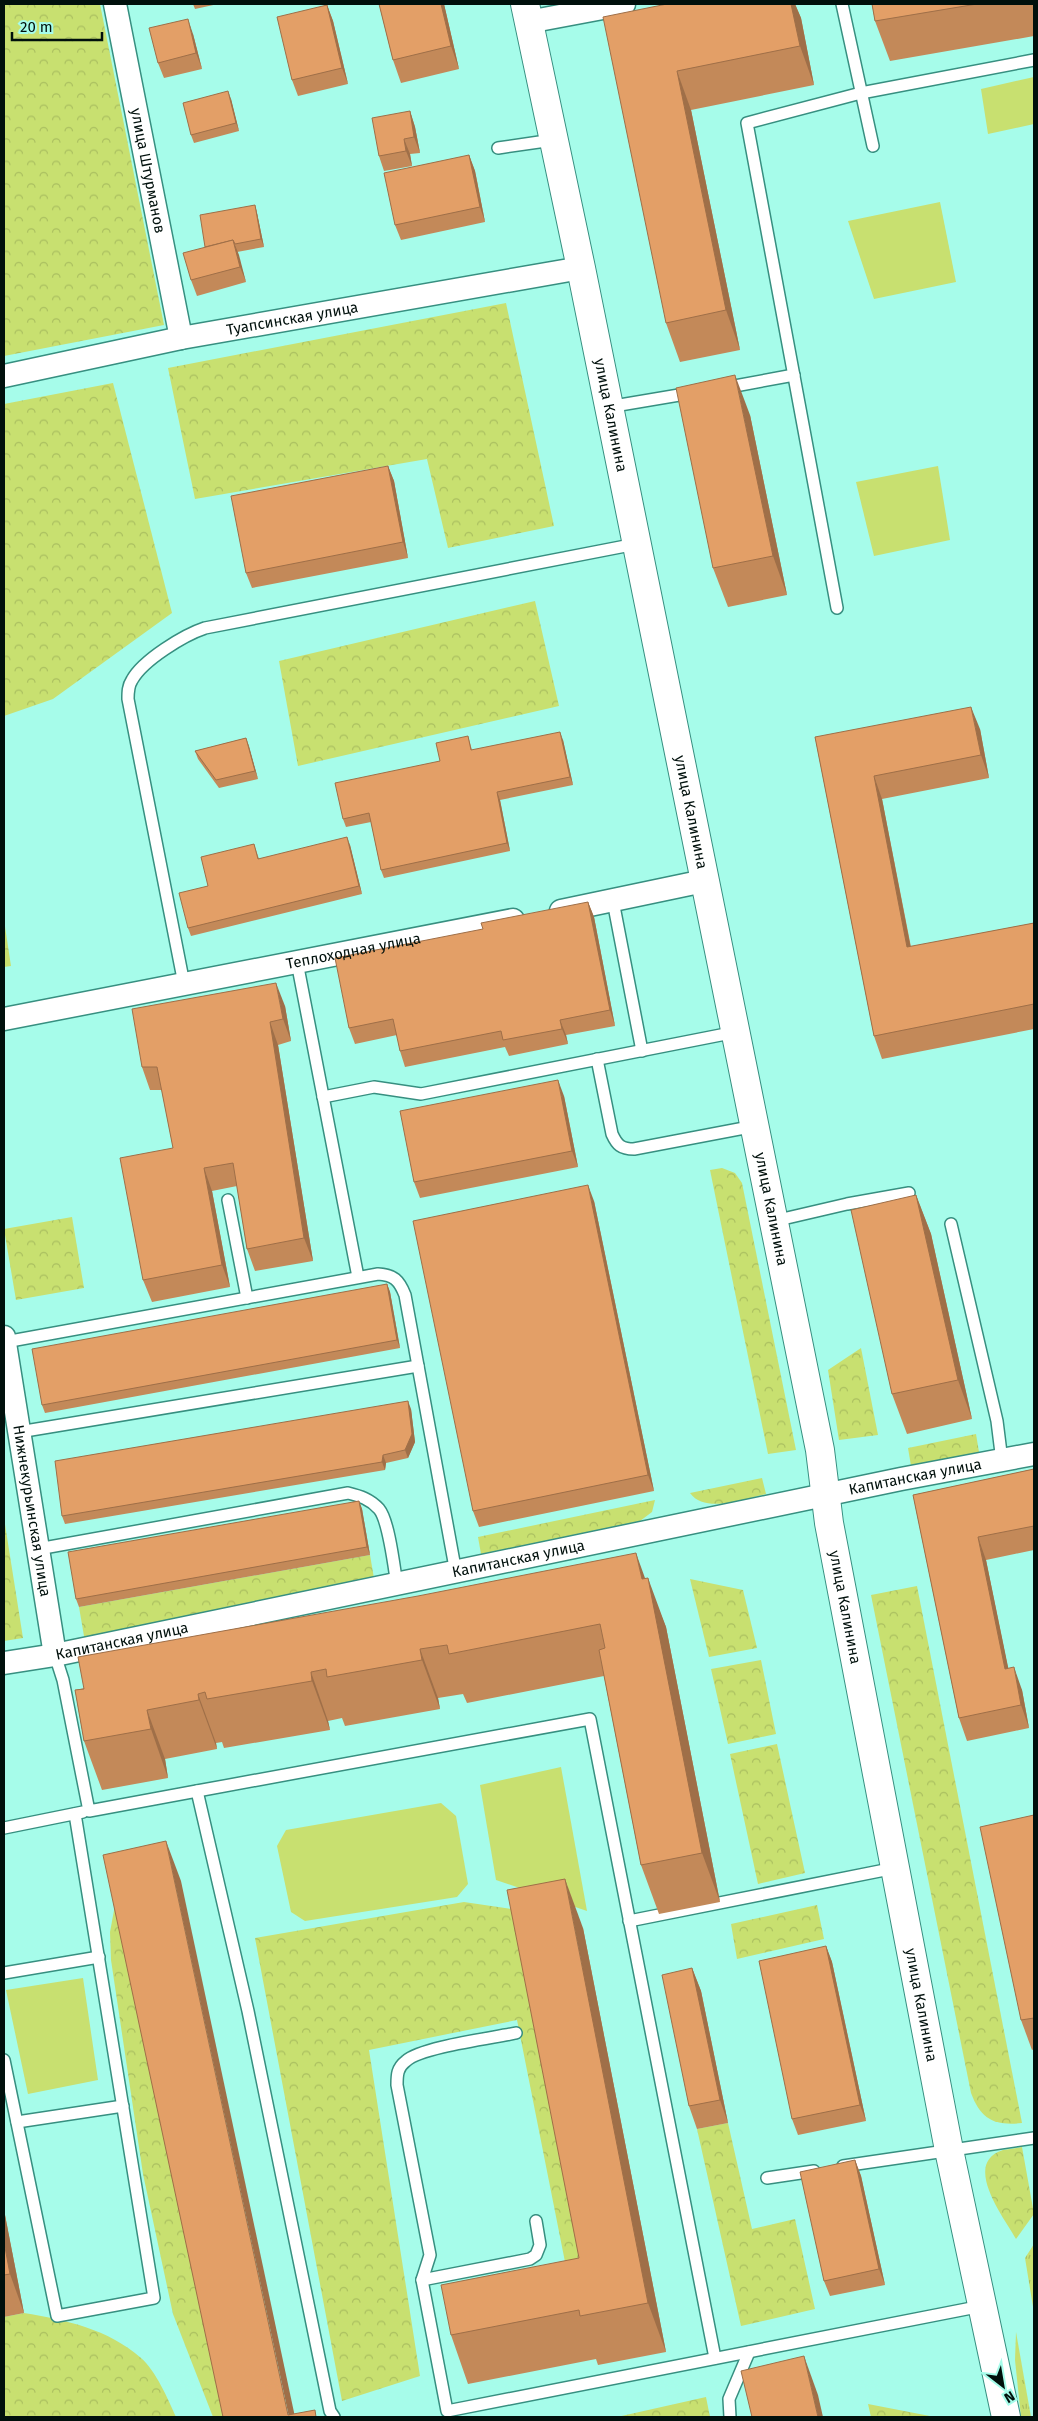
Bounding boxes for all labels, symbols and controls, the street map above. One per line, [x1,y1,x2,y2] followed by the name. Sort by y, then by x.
[12,10,102,42] scale bar
[20,18,53,36] text: 20 m
[127,107,169,235] street label: улица Штурманов
[225,298,360,339] street label: Туапсинская улица
[590,357,631,473] street label: улица Калинина
[671,754,711,870] street label: улица Калинина
[285,929,422,973] street label: Теплоходная улица
[751,1151,792,1267] street label: улица Калинина
[9,1424,55,1598] street label: Нижнекурьинская улица
[847,1455,983,1499] street label: Капитанская улица
[451,1536,586,1581] street label: Капитанская улица
[825,1549,865,1665] street label: улица Калинина
[54,1619,190,1664] street label: Капитанская улица
[902,1947,941,2063] street label: улица Калинина
[978,2361,1028,2411] north arrow
[1001,2387,1018,2406] text: N

